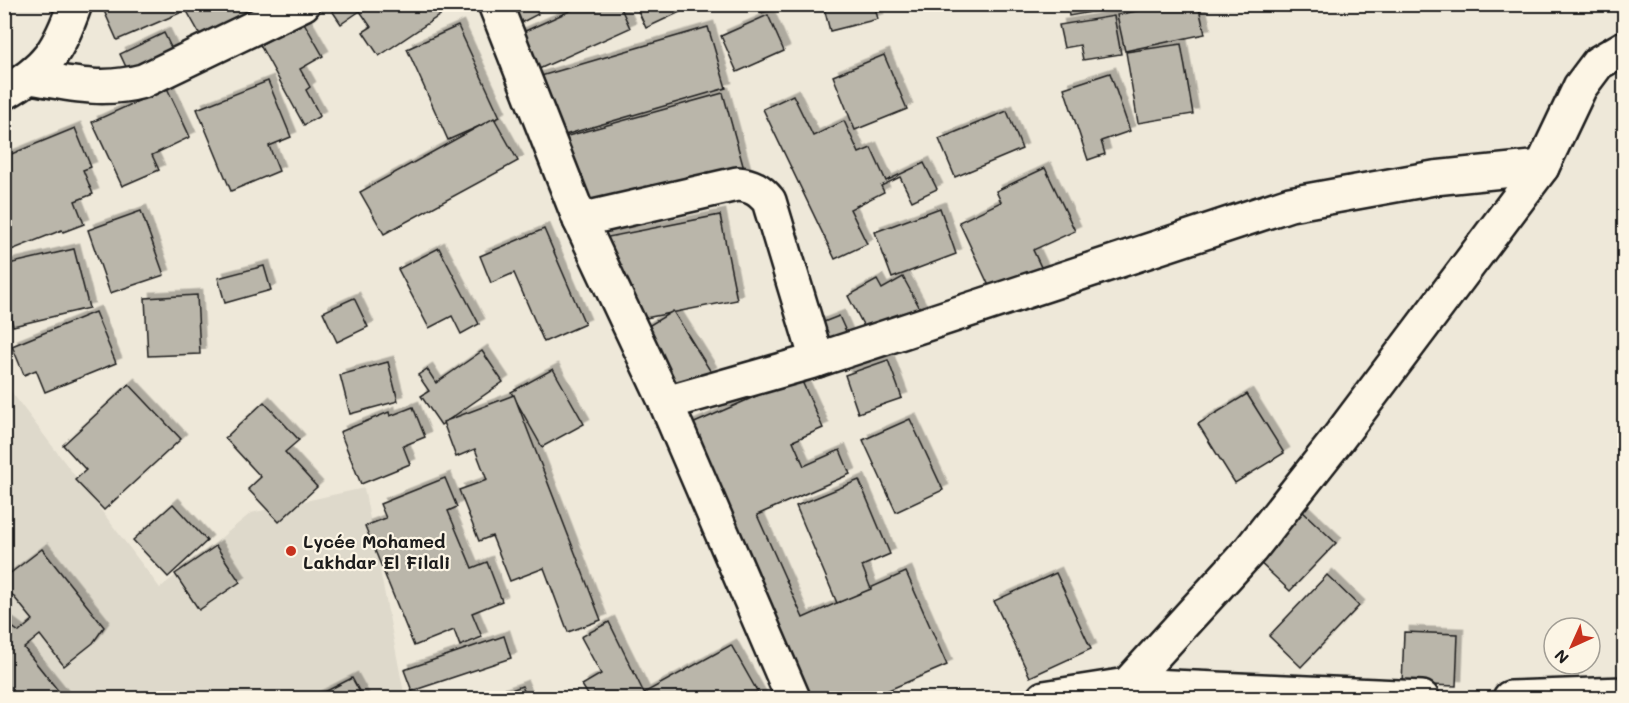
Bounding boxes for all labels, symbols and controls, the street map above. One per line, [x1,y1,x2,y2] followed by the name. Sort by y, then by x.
[303,529,450,574] place label: Lycée Mohamed Lakhdar El Filali
[284,544,298,558] marker: Lycée Mohamed Lakhdar El Filali
[1542,616,1602,676] north arrow
[1549,645,1573,669] text: N

